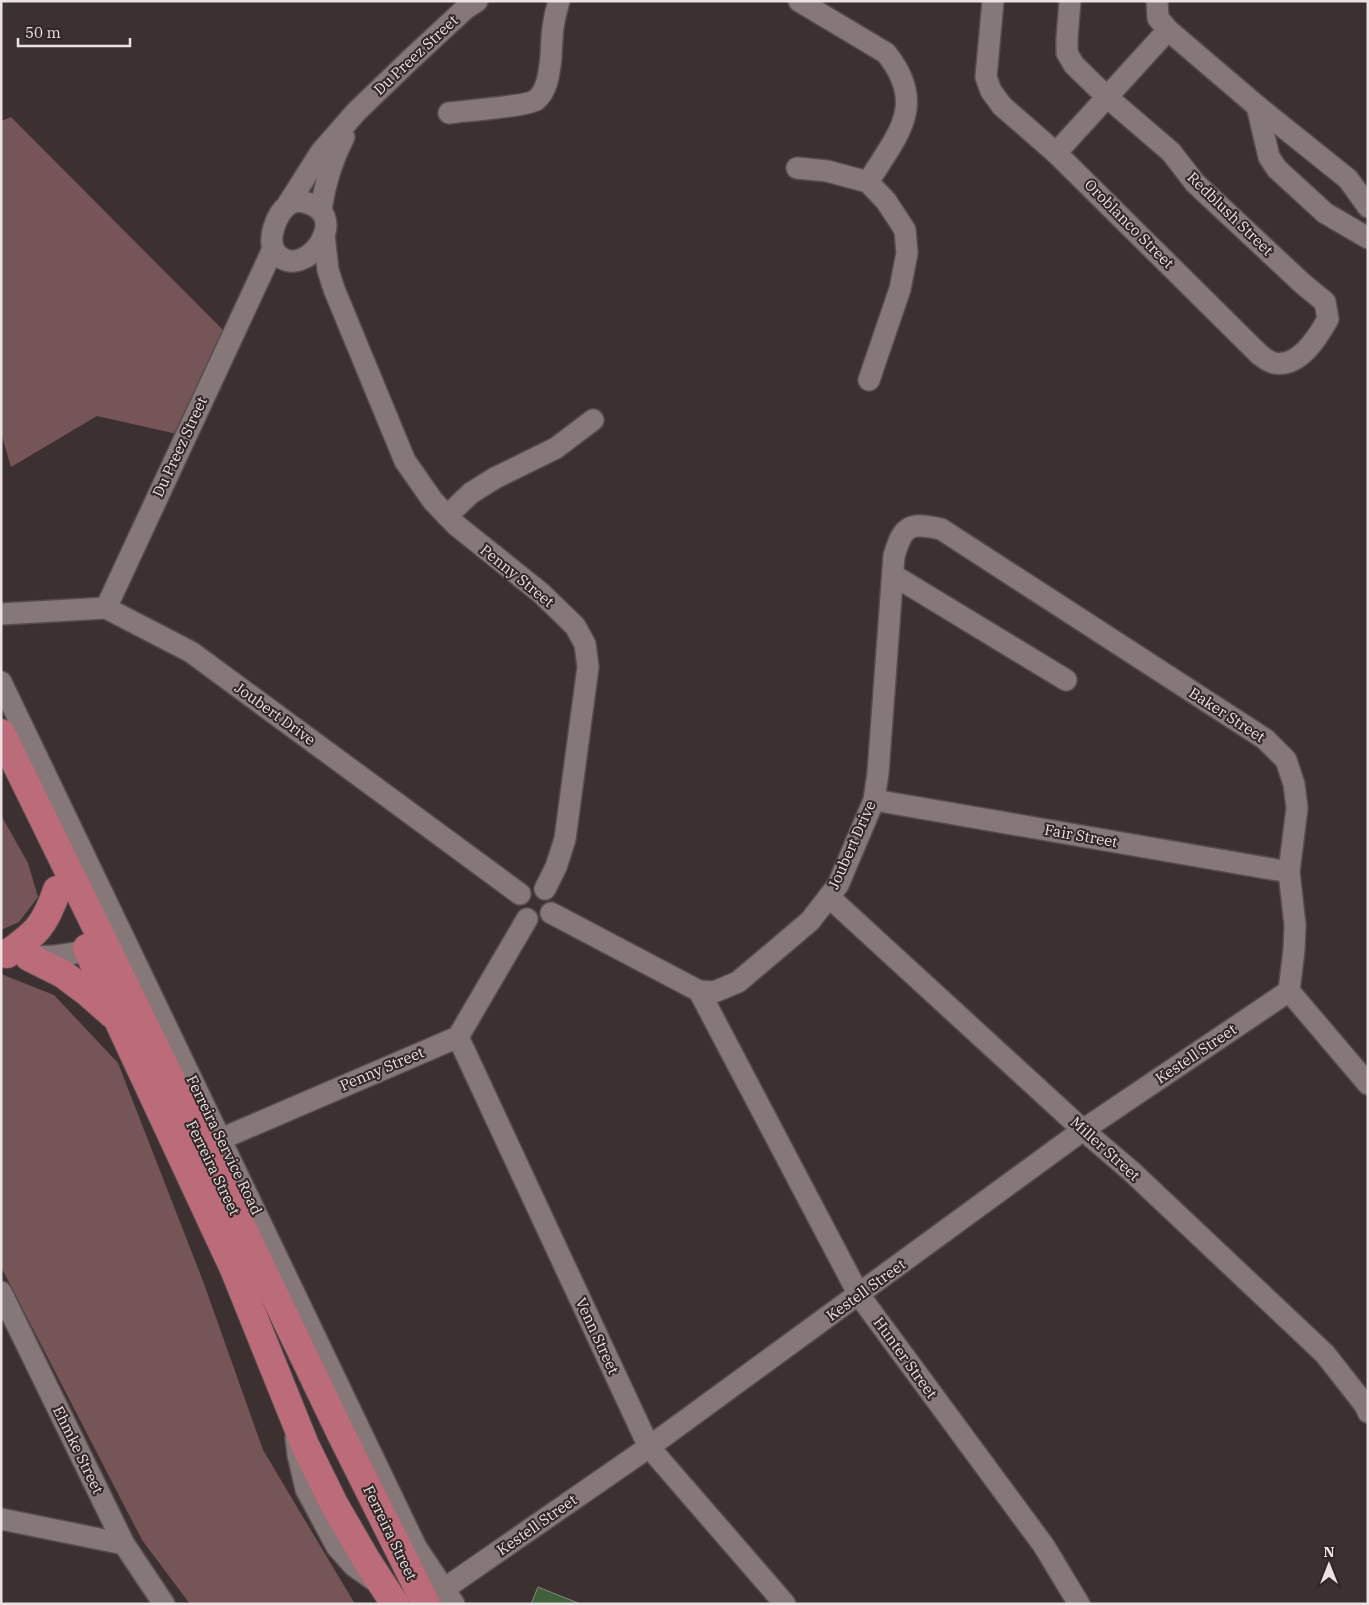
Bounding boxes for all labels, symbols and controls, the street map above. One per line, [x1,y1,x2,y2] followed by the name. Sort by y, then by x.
[370,11,462,99] street label: Du Preez Street
[18,15,130,47] scale bar
[25,23,61,42] text: 50 m
[1183,168,1277,259] street label: Redblush Street
[1081,175,1178,272] street label: Oroblanco Street
[148,394,211,500] street label: Du Preez Street
[476,540,558,611] street label: Penny Street
[231,678,319,749] street label: Joubert Drive
[1186,683,1269,746] street label: Baker Street
[824,798,880,892] street label: Joubert Drive
[1043,820,1119,851] street label: Fair Street
[1152,1020,1240,1088] street label: Kestell Street
[337,1042,427,1095] street label: Penny Street
[182,1072,266,1218] street label: Ferreira Service Road
[1067,1112,1144,1185] street label: Miller Street
[182,1117,245,1218] street label: Ferreira Street
[822,1254,909,1325] street label: Kestell Street
[572,1295,623,1377] street label: Venn Street
[869,1313,941,1402] street label: Hunter Street
[49,1403,108,1497] street label: Ehmke Street
[359,1482,422,1583] street label: Ferreira Street
[493,1490,580,1559] street label: Kestell Street
[1304,1540,1354,1590] north arrow
[1323,1543,1335,1561] text: N

